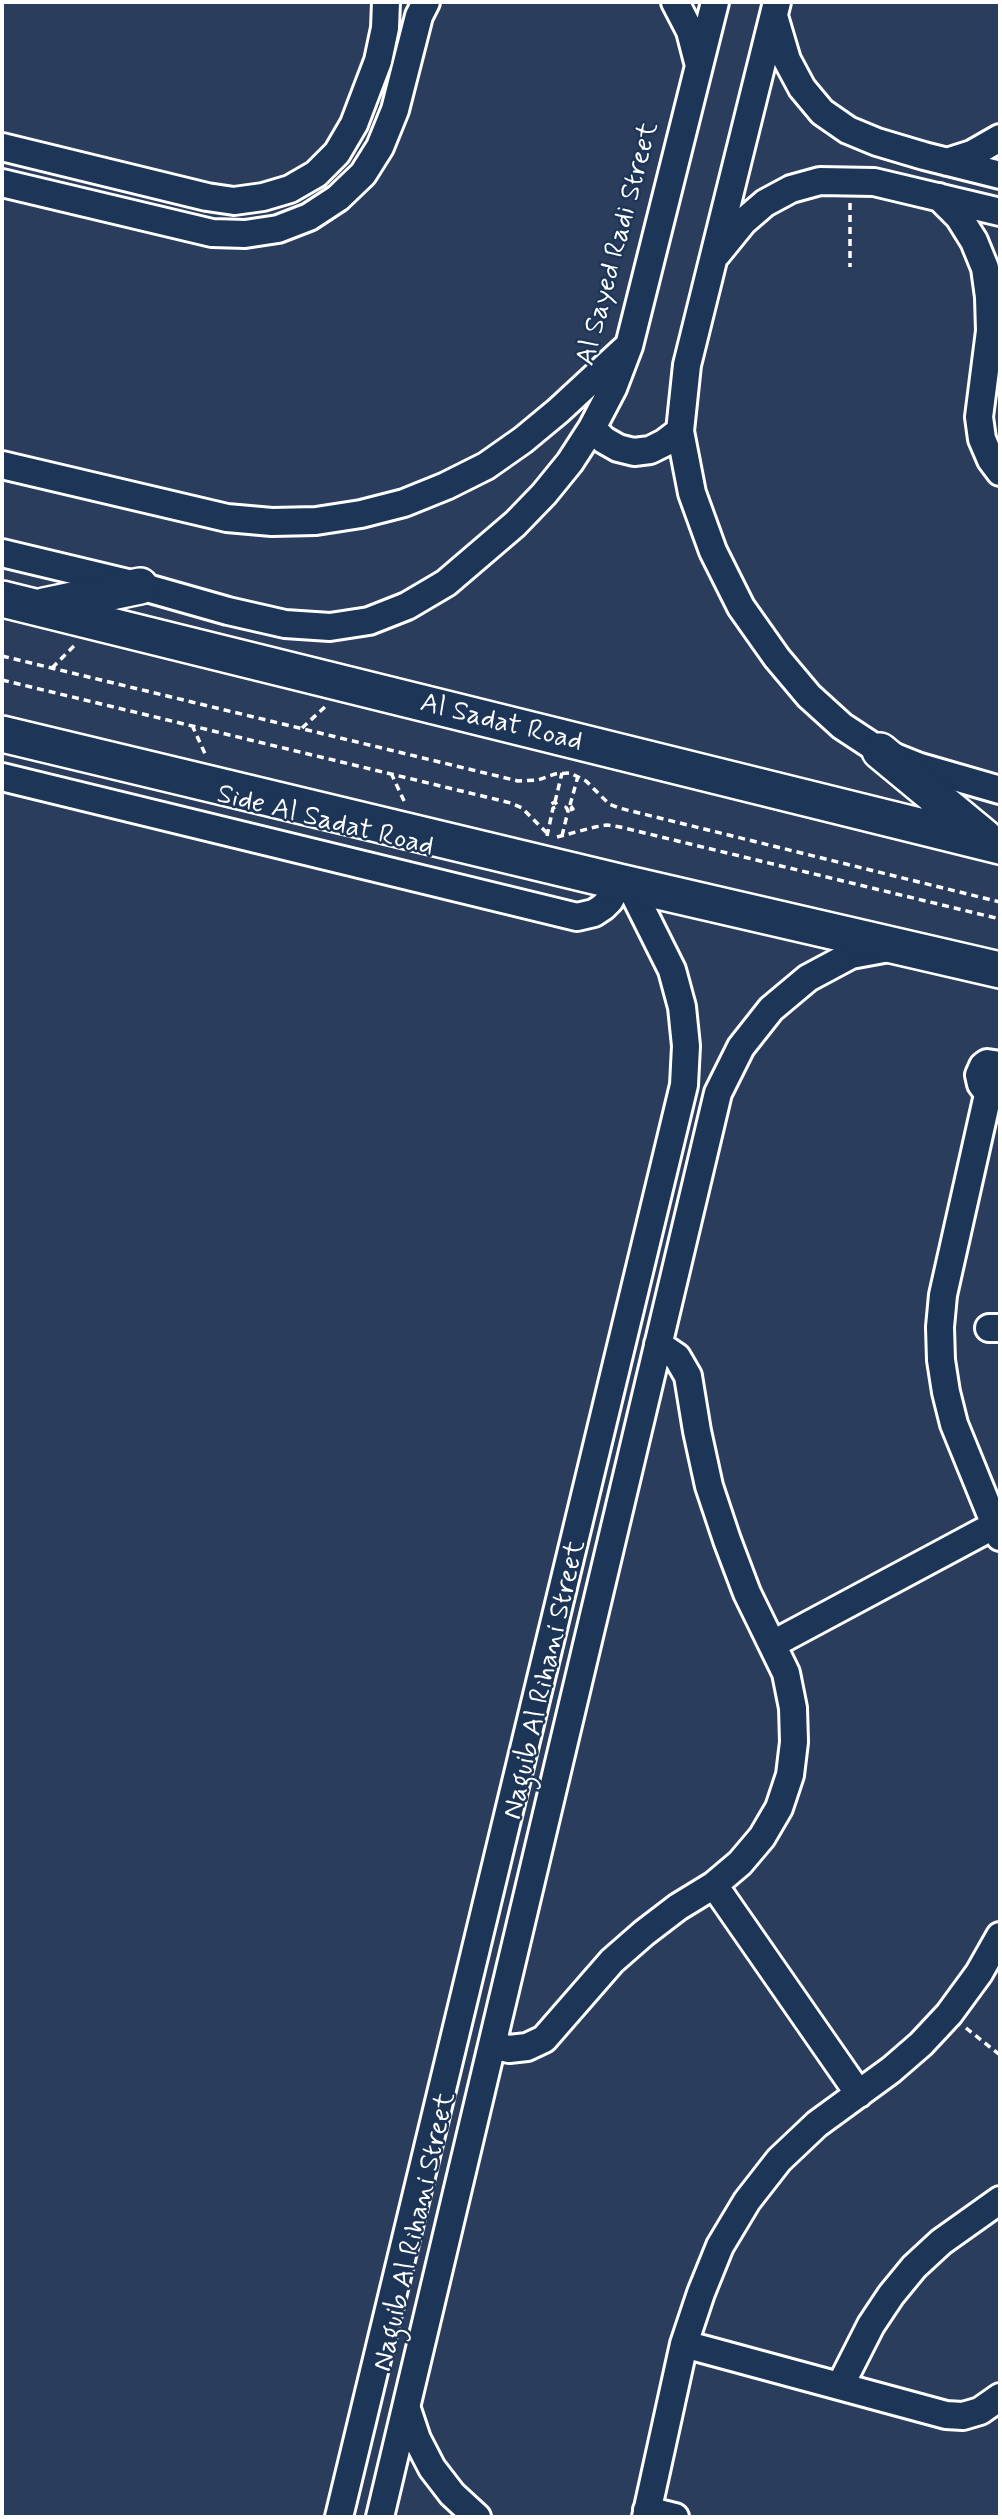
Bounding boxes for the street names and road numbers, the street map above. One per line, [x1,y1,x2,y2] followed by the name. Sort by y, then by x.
[570,119,668,369] street label: Al Sayed Radi Street
[416,688,586,760] street label: Al Sadat Road
[213,779,437,865] street label: Side Al Sadat Road
[498,1537,594,1823] street label: Naguib Al Rihani Street
[368,2089,464,2375] street label: Naguib Al Rihani Street

